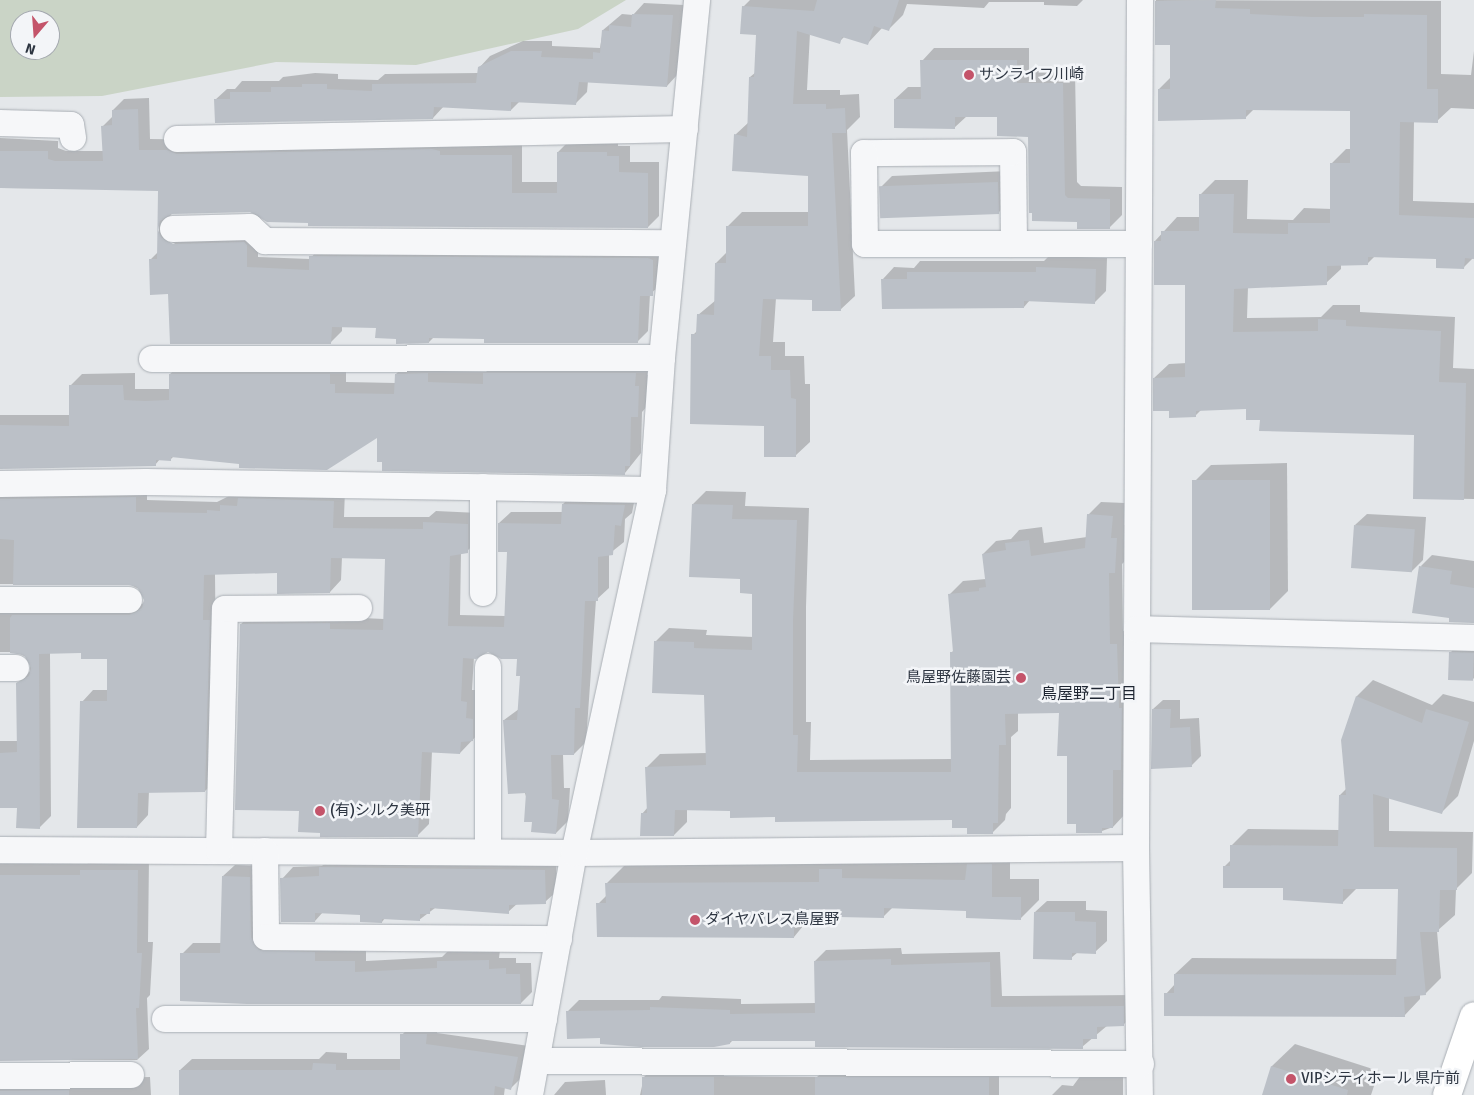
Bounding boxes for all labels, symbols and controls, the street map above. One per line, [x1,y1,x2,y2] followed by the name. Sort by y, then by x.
[10,10,60,60] north arrow
[23,39,38,58] text: N
[979,66,1084,84] place label: サンライフ川崎
[963,69,975,81] marker: サンライフ川崎
[906,669,1011,687] place label: 鳥屋野佐藤園芸
[1015,672,1027,684] marker: 鳥屋野佐藤園芸
[1041,684,1137,704] district label: 鳥屋野二丁目
[330,802,430,820] place label: (有)シルク美研
[314,805,326,817] marker: (有)シルク美研
[705,911,840,929] place label: ダイヤパレス鳥屋野
[689,914,701,926] marker: ダイヤパレス鳥屋野
[1301,1070,1461,1088] place label: VIPシティホール 県庁前
[1285,1073,1297,1085] marker: VIPシティホール 県庁前

